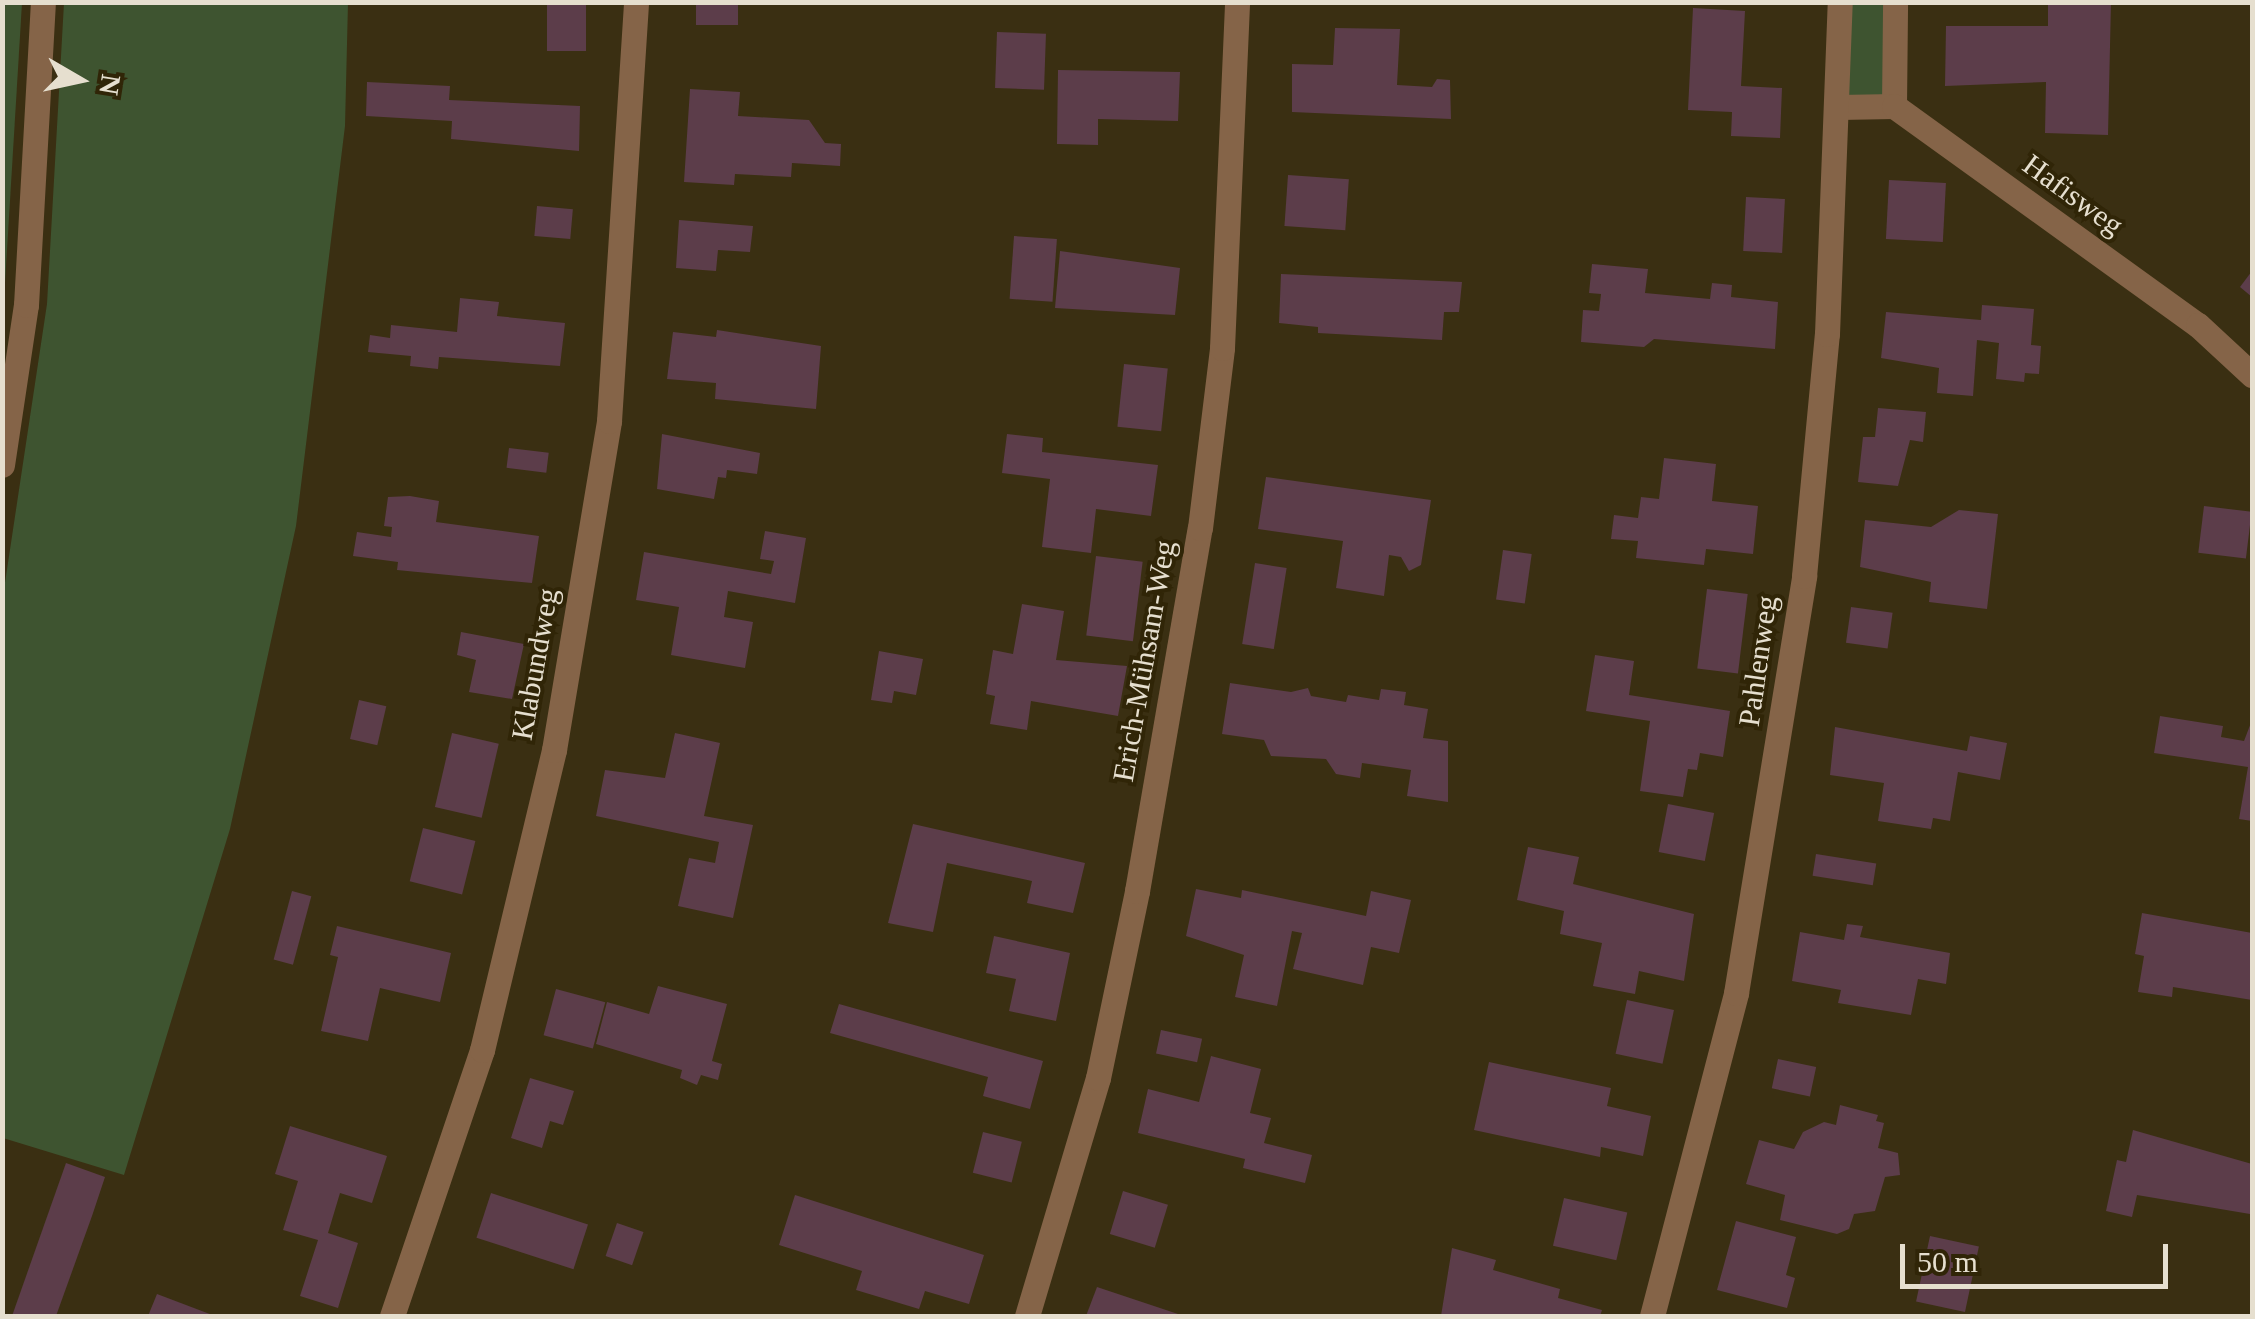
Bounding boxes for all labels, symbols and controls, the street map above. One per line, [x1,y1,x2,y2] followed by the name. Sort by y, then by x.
[30,30,130,130] north arrow
[93,72,127,97] text: N
[2016,147,2130,243] street label: Hafisweg
[1105,538,1183,784] street label: Erich-Mühsam-Weg
[504,585,566,743] street label: Klabundweg
[1731,593,1785,729] street label: Pahlenweg
[1905,1224,2172,1286] scale bar
[1917,1245,1978,1278] text: 50 m

